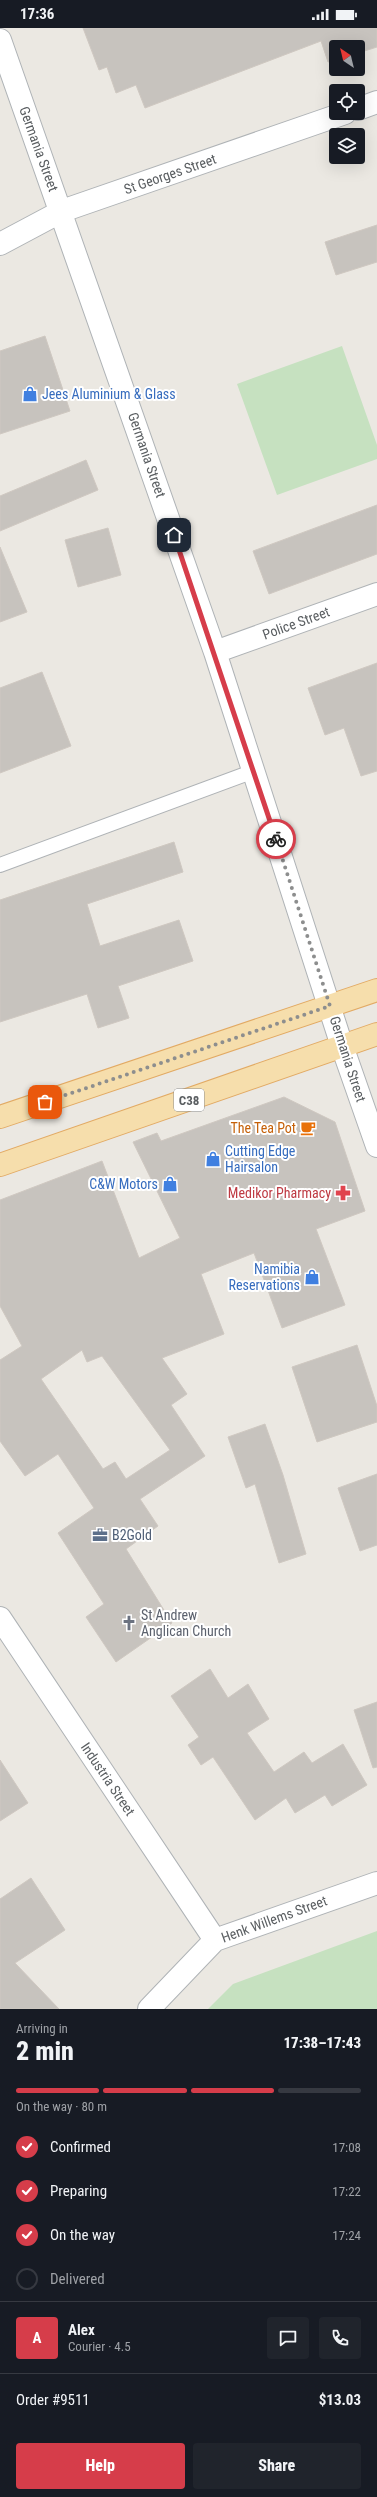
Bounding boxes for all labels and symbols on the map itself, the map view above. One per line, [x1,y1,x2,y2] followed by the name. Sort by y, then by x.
[329,40,365,76] north arrow
[16,104,62,194] street label: Germania Street
[122,151,218,197] street label: St Georges Street
[21,385,39,403] shop icon: Jees Aluminium & Glass
[42,386,176,402] place label: Jees Aluminium & Glass
[125,410,169,500] street label: Germania Street
[157,518,191,552] pin
[260,603,332,643] street label: Police Street
[256,819,296,859] courier
[327,1014,369,1104] street label: Germania Street
[28,1085,62,1119] pin
[174,1089,204,1111] road number: C38
[299,1119,317,1137] cafe icon: The Tea Pot
[231,1120,296,1136] place label: The Tea Pot
[225,1143,296,1175] place label: Cutting Edge Hairsalon
[204,1150,222,1168] shop icon: Cutting Edge Hairsalon
[161,1175,179,1193] shop icon: C&W Motors
[89,1176,158,1192] place label: C&W Motors
[334,1184,352,1202] pharmacy icon: Medikor Pharmacy
[228,1185,331,1201] place label: Medikor Pharmacy
[229,1261,300,1293] place label: Namibia Reservations
[303,1268,321,1286] shop icon: Namibia Reservations
[91,1526,109,1544] office icon: B2Gold
[112,1527,152,1543] place label: B2Gold
[141,1607,231,1639] place label: St Andrew Anglican Church
[120,1614,138,1632] church icon: St Andrew Anglican Church
[78,1739,138,1819] street label: Industria Street
[219,1892,329,1946] street label: Henk Willems Street

